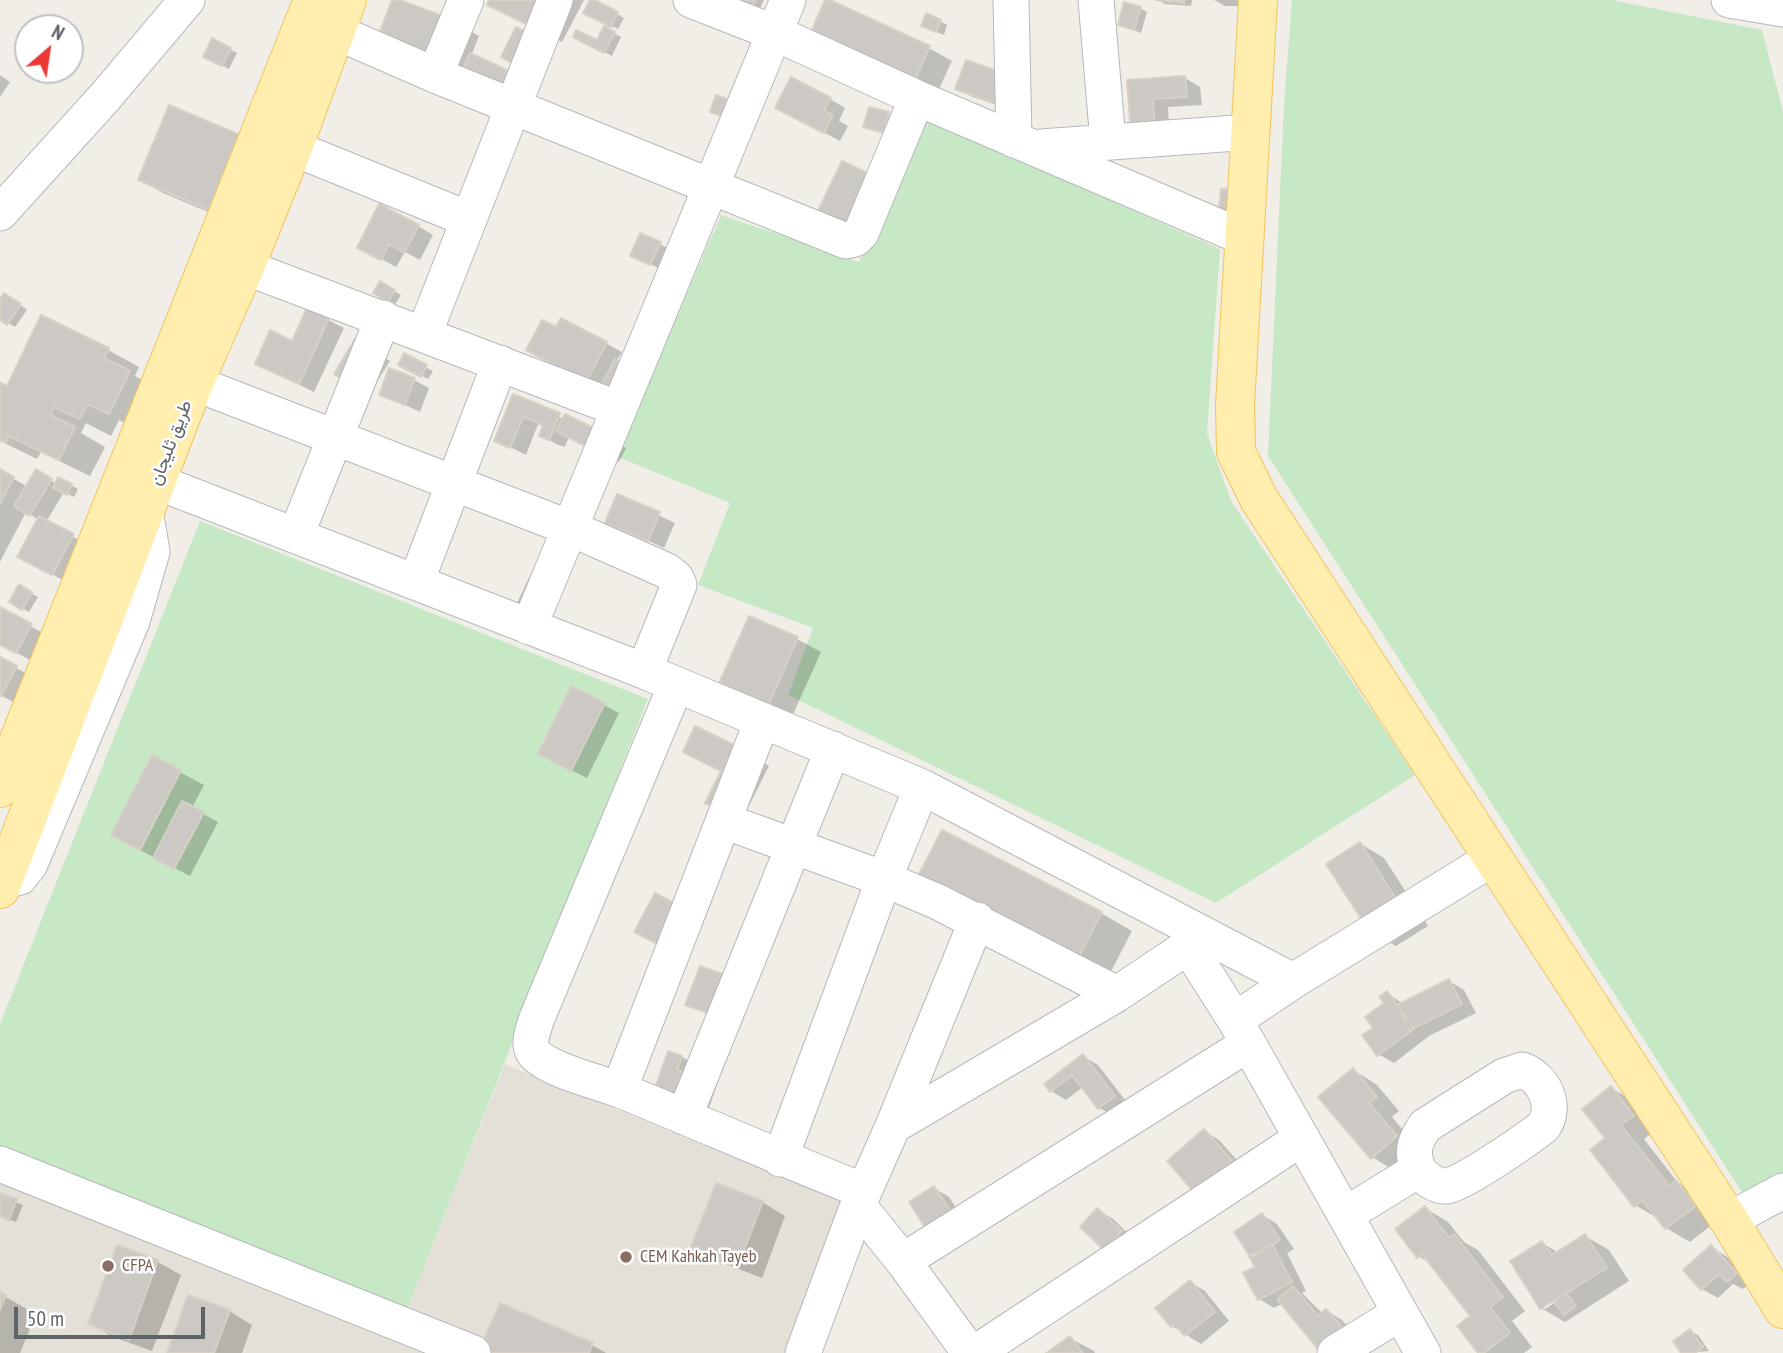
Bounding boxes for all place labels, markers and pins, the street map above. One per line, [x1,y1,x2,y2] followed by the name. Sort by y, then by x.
[640,1246,757,1268] place label: CEM Kahkah Tayeb
[618,1249,634,1265] marker: CEM Kahkah Tayeb
[122,1255,153,1277] place label: CFPA
[100,1258,116,1274] marker: CFPA

